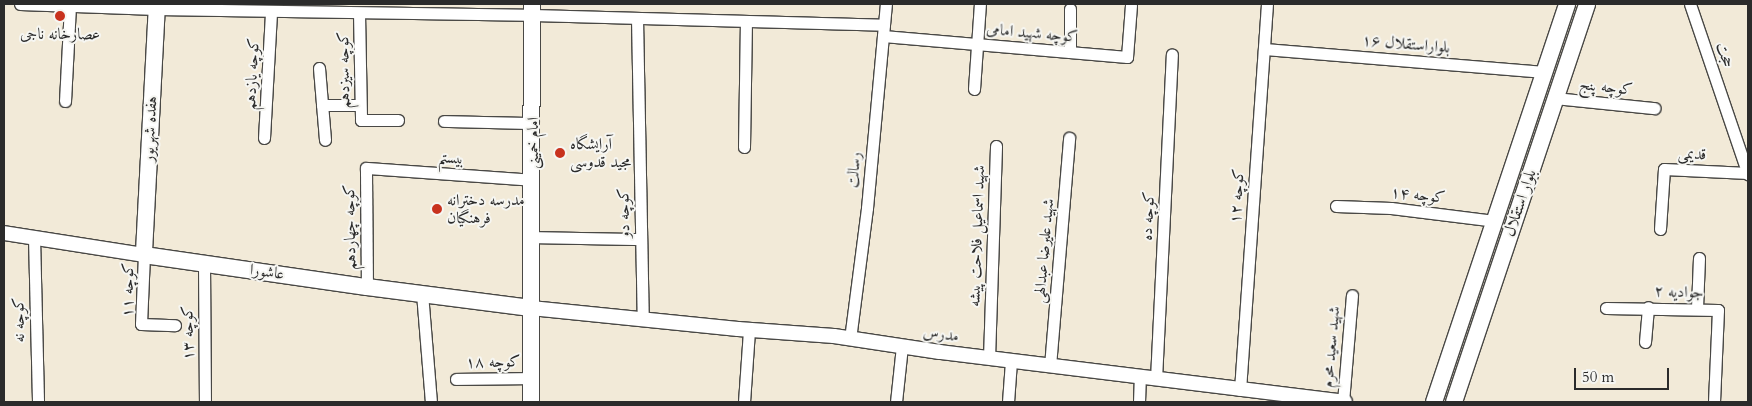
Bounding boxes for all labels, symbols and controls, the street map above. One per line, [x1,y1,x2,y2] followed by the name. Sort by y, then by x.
[54,10,66,22] marker: عصارخانه ناجی
[985,19,1079,47] street label: کوچه شهید امامی
[20,24,100,44] place label: عصارخانه ناجی
[334,31,354,109] street label: کوچه سیزدهم
[1361,31,1451,57] street label: بلواراستقلال ۱۶
[241,38,263,110] street label: کوچه یازدهم
[1712,40,1738,70] street label: حجت
[1578,75,1634,99] street label: کوچه پنج
[139,95,161,163] street label: هفده شهریور
[523,117,543,169] street label: امام خمینی
[570,134,631,172] place label: آرایشگاه مجید قدوسی
[1677,144,1707,164] street label: قدیمی
[554,147,566,159] marker: آرایشگاه مجید قدوسی
[438,148,464,168] street label: بیستم
[843,151,865,189] street label: رسالت
[965,165,989,307] street label: شهید اسماعیل فلاحت پیشه
[1500,167,1540,239] street label: بلوار استقلال
[1226,168,1248,224] street label: کوچه ۱۲
[1390,183,1446,207] street label: کوچه ۱۴
[340,184,360,270] street label: کوچه چهاردهم
[614,188,634,238] street label: کوچه دو
[447,190,525,228] place label: مدرسه دخترانه فرهنگیان
[1137,191,1159,241] street label: کوچه ده
[1030,198,1058,304] street label: شهید علیرضا عبدالهی
[431,203,443,215] marker: مدرسه دخترانه فرهنگیان
[249,260,285,284] street label: عاشورا
[118,262,138,318] street label: کوچه ۱۱
[1654,282,1704,302] street label: جوادیه ۲
[9,297,29,343] street label: کوچه نه
[178,305,198,361] street label: کوچه ۱۳
[1318,305,1344,389] street label: شهید سعید محرم
[922,322,960,346] street label: مدرس
[465,352,521,372] street label: کوچه ۱۸
[1577,358,1672,390] scale bar
[1582,367,1614,387] text: 50 m

